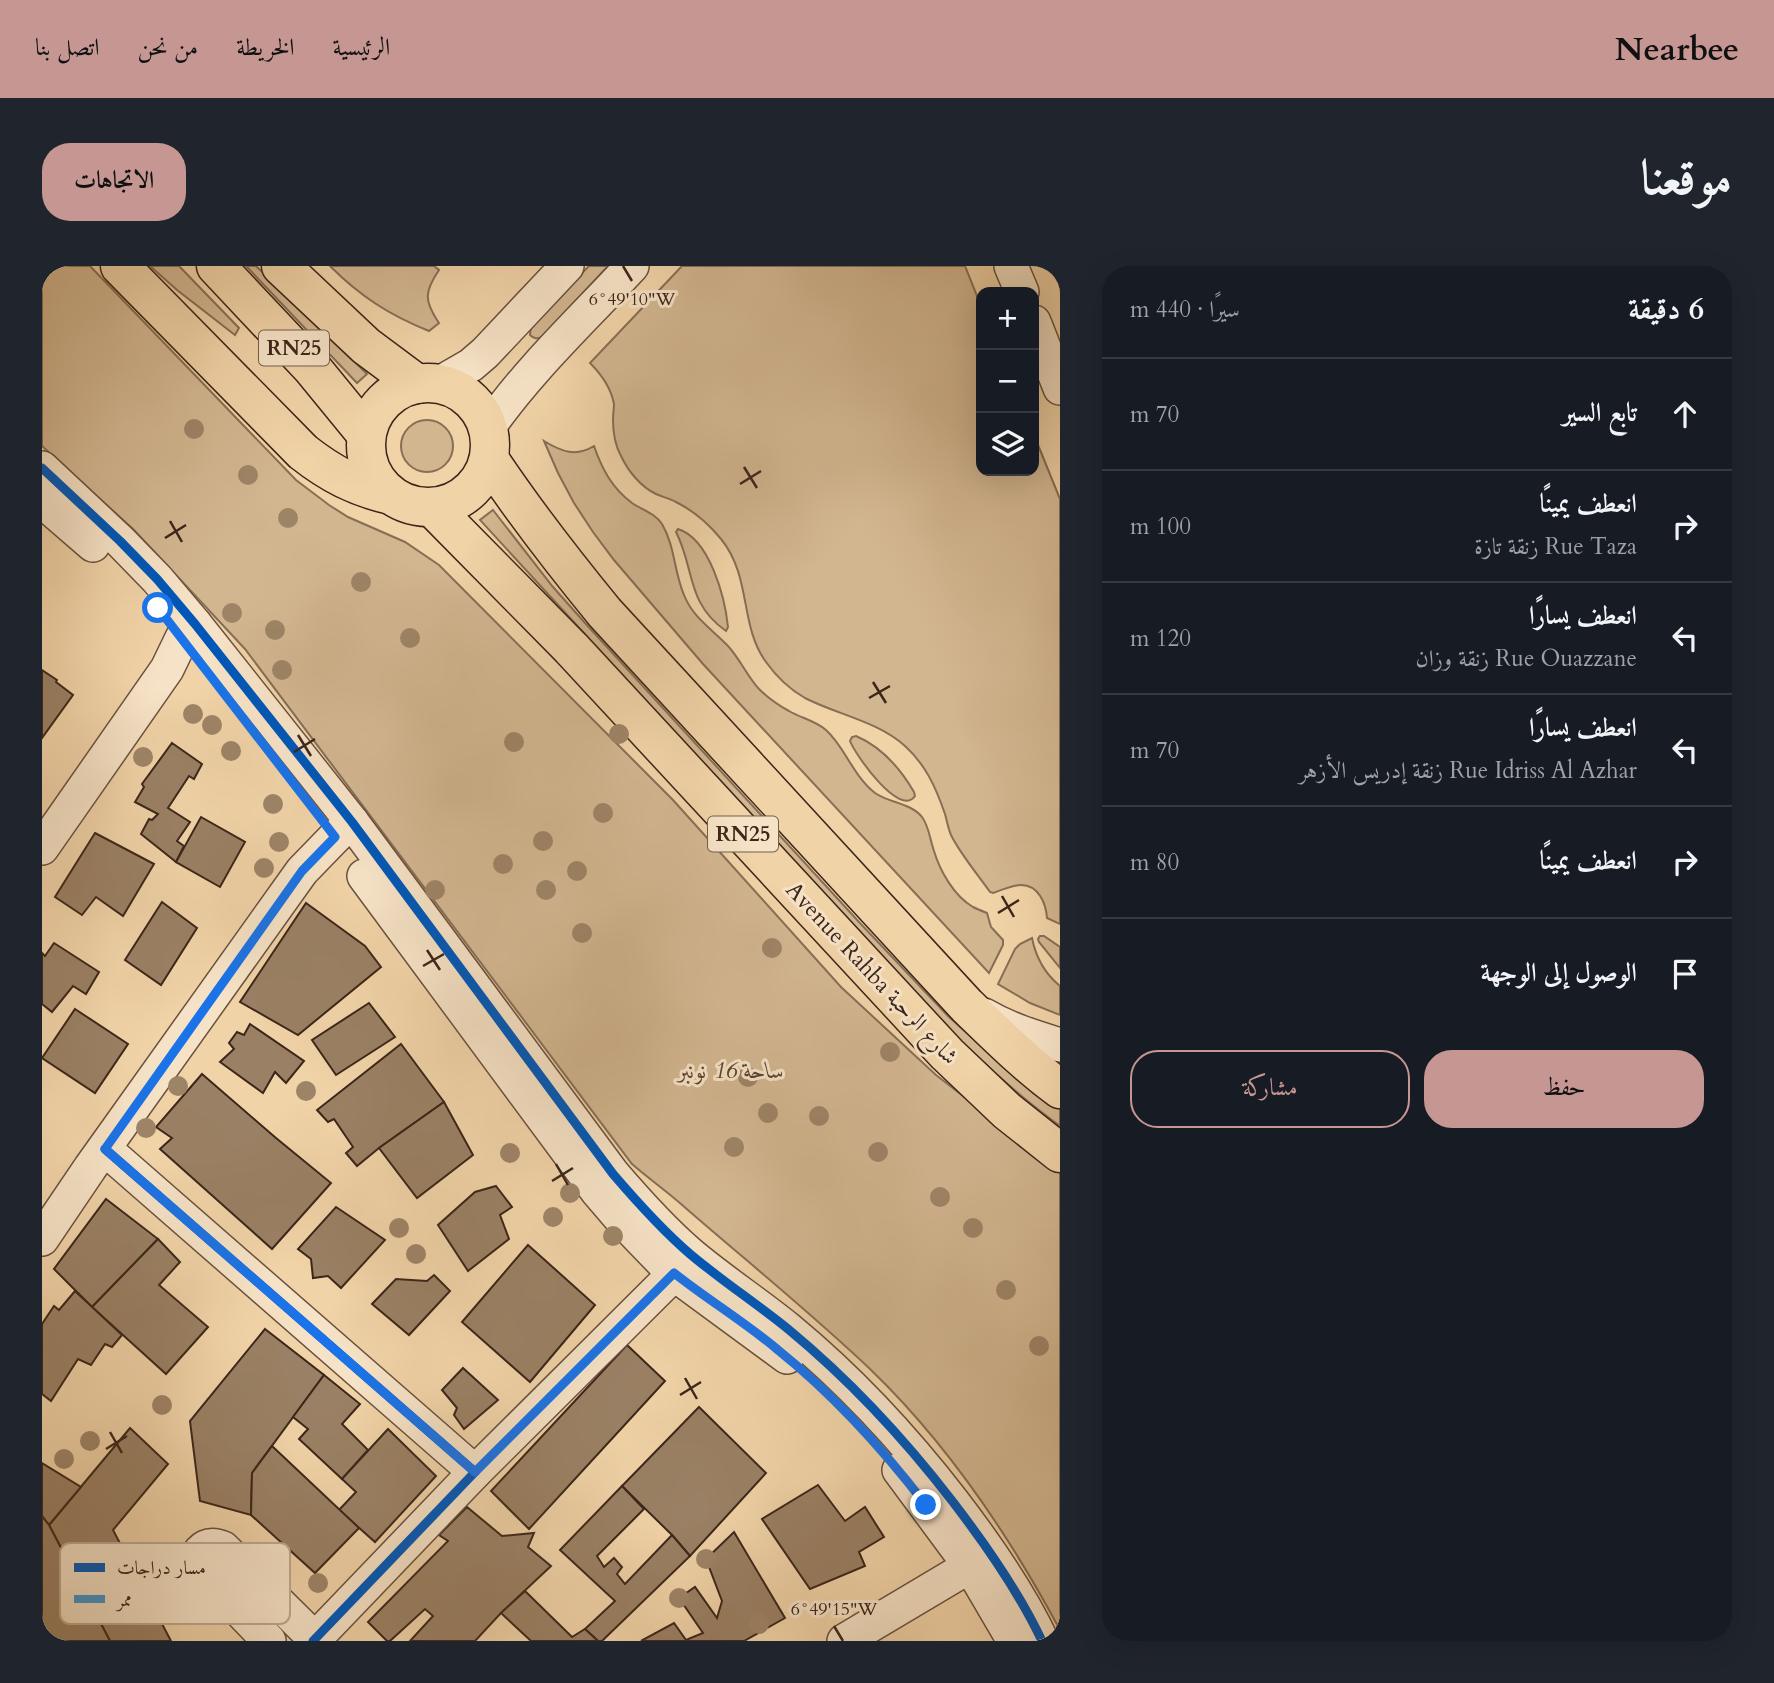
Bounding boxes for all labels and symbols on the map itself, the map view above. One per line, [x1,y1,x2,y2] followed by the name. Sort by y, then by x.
[589,287,675,312] text: 6°49'10"W
[259,330,329,366] road number: RN25
[142,592,173,623] route start
[708,816,778,852] road number: RN25
[776,875,965,1074] street label: Avenue Rahba شارع الرحبة
[676,1055,784,1086] park label: ساحة 16 نونبر
[910,1489,941,1520] route end
[60,1543,290,1624] legend
[117,1555,206,1581] text: مسار دراجات
[115,1587,132,1613] text: ممر
[791,1597,877,1622] text: 6°49'15"W

